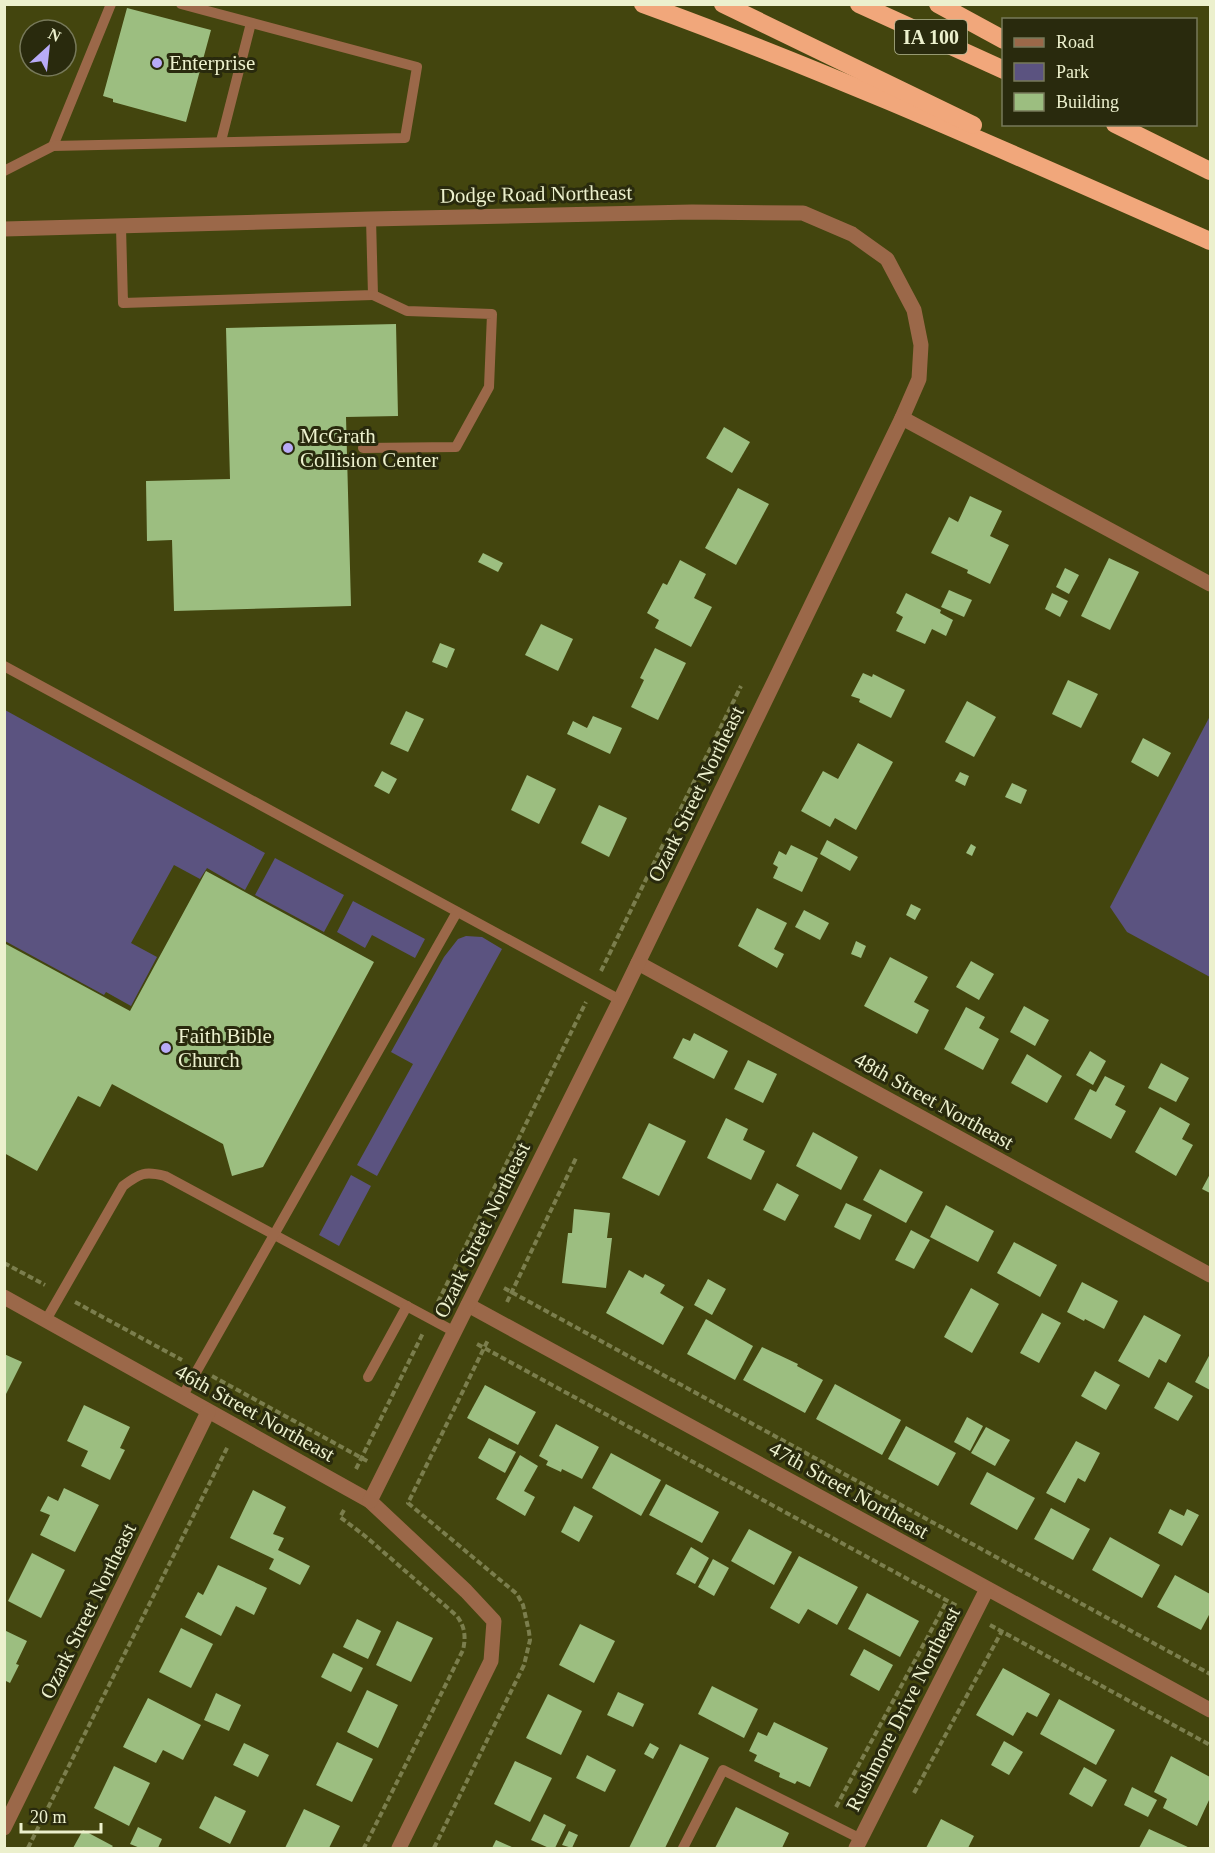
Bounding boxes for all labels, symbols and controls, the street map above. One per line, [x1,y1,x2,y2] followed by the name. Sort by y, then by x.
[18,18,78,78] north arrow
[1002,18,1197,126] legend
[895,20,967,54] road number: IA 100
[46,25,64,45] text: N
[1056,32,1094,52] text: Road
[169,51,255,75] place label: Enterprise
[150,56,164,70] marker: Enterprise
[1056,62,1089,82] text: Park
[1056,92,1119,112] text: Building
[440,180,633,208] street label: Dodge Road Northeast
[300,424,438,472] place label: McGrath Collision Center
[281,441,295,455] marker: McGrath Collision Center
[643,702,749,886] street label: Ozark Street Northeast
[178,1024,272,1072] place label: Faith Bible Church
[159,1041,173,1055] marker: Faith Bible Church
[850,1047,1018,1155] street label: 48th Street Northeast
[429,1138,535,1322] street label: Ozark Street Northeast
[171,1359,339,1467] street label: 46th Street Northeast
[765,1436,933,1544] street label: 47th Street Northeast
[35,1519,141,1703] street label: Ozark Street Northeast
[841,1603,965,1815] street label: Rushmore Drive Northeast
[21,1796,100,1834] scale bar
[30,1807,67,1827] text: 20 m

